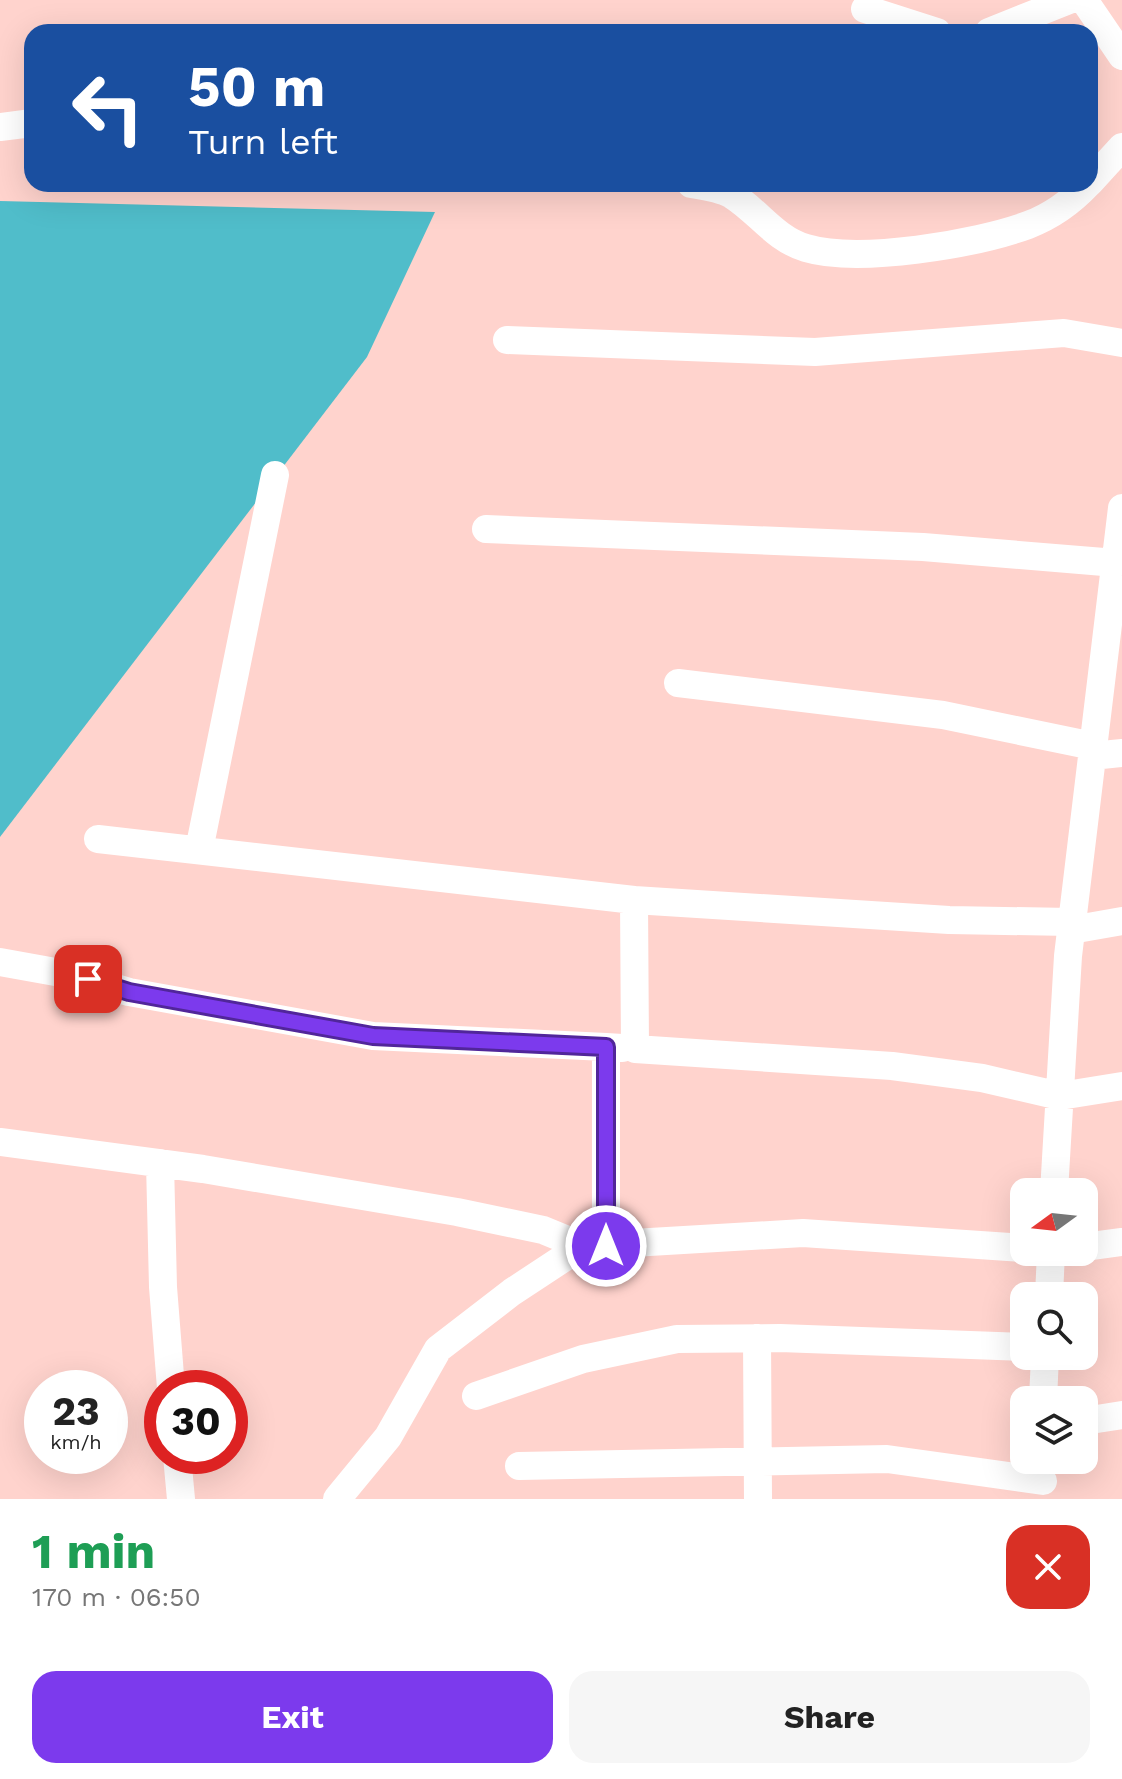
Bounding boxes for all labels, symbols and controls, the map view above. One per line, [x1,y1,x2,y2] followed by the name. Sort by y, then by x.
[188,54,325,120] text: 50 m
[56,56,160,160] icon: left
[188,121,338,163] text: Turn left
[54,945,122,1013] pin
[66,957,110,1001] icon: arrive
[1010,1178,1098,1266] north arrow
[1010,1178,1098,1474] map controls
[564,1204,648,1288] position arrow
[1010,1282,1098,1370] button: search
[144,1370,248,1474] speed limit sign: 30
[1010,1386,1098,1474] button: layers
[52,1388,100,1435] text: 23
[50,1430,102,1454] text: km/h
[32,1523,155,1580] text: 1 min
[1006,1525,1090,1609] button: close
[32,1582,201,1612] text: 170 m · 06:50
[32,1671,553,1763] button: Exit
[569,1671,1090,1763] button: Share

